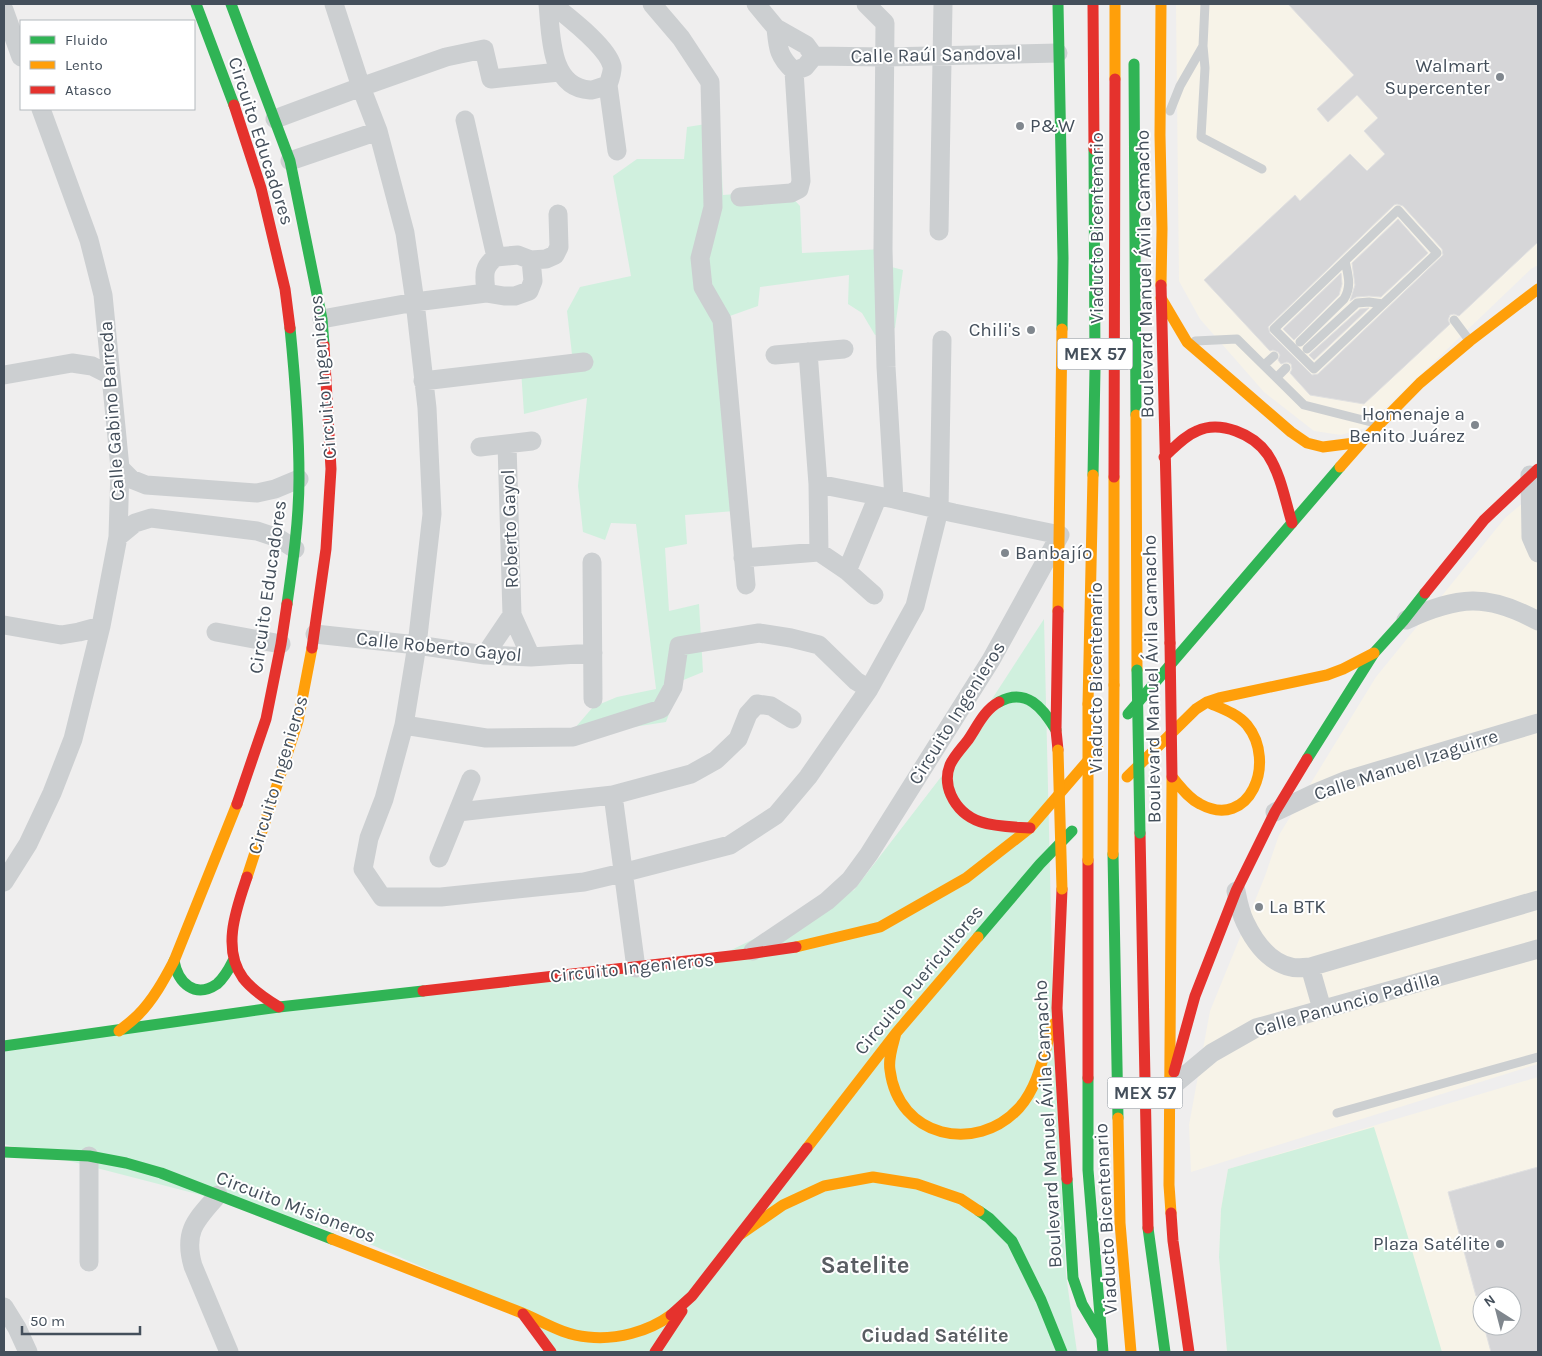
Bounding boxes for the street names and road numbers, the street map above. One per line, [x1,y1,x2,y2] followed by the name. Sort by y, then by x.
[850,43,1022,67] street label: Calle Raúl Sandoval
[223,54,299,228] street label: Circuito Educadores
[1130,130,1159,418] street label: Boulevard Manuel Ávila Camacho
[1086,132,1108,324] street label: Viaducto Bicentenario
[305,294,341,460] street label: Circuito Ingenieros
[95,320,129,502] street label: Calle Gabino Barreda
[1058,338,1132,369] road number: MEX 57
[497,469,523,589] street label: Roberto Gayol
[245,499,291,675] street label: Circuito Educadores
[1137,535,1166,823] street label: Boulevard Manuel Ávila Camacho
[1085,582,1107,774] street label: Viaducto Bicentenario
[355,627,523,667] street label: Calle Roberto Gayol
[904,637,1010,789] street label: Circuito Ingenieros
[243,693,313,857] street label: Circuito Ingenieros
[1311,725,1501,805] street label: Calle Manuel Izaguirre
[850,901,988,1059] street label: Circuito Puericultores
[549,948,715,988] street label: Circuito Ingenieros
[1252,967,1442,1041] street label: Calle Panuncio Padilla
[1028,979,1067,1269] street label: Boulevard Manuel Ávila Camacho
[1108,1078,1182,1108] road number: MEX 57
[1090,1123,1122,1315] street label: Viaducto Bicentenario
[213,1166,379,1248] street label: Circuito Misioneros

